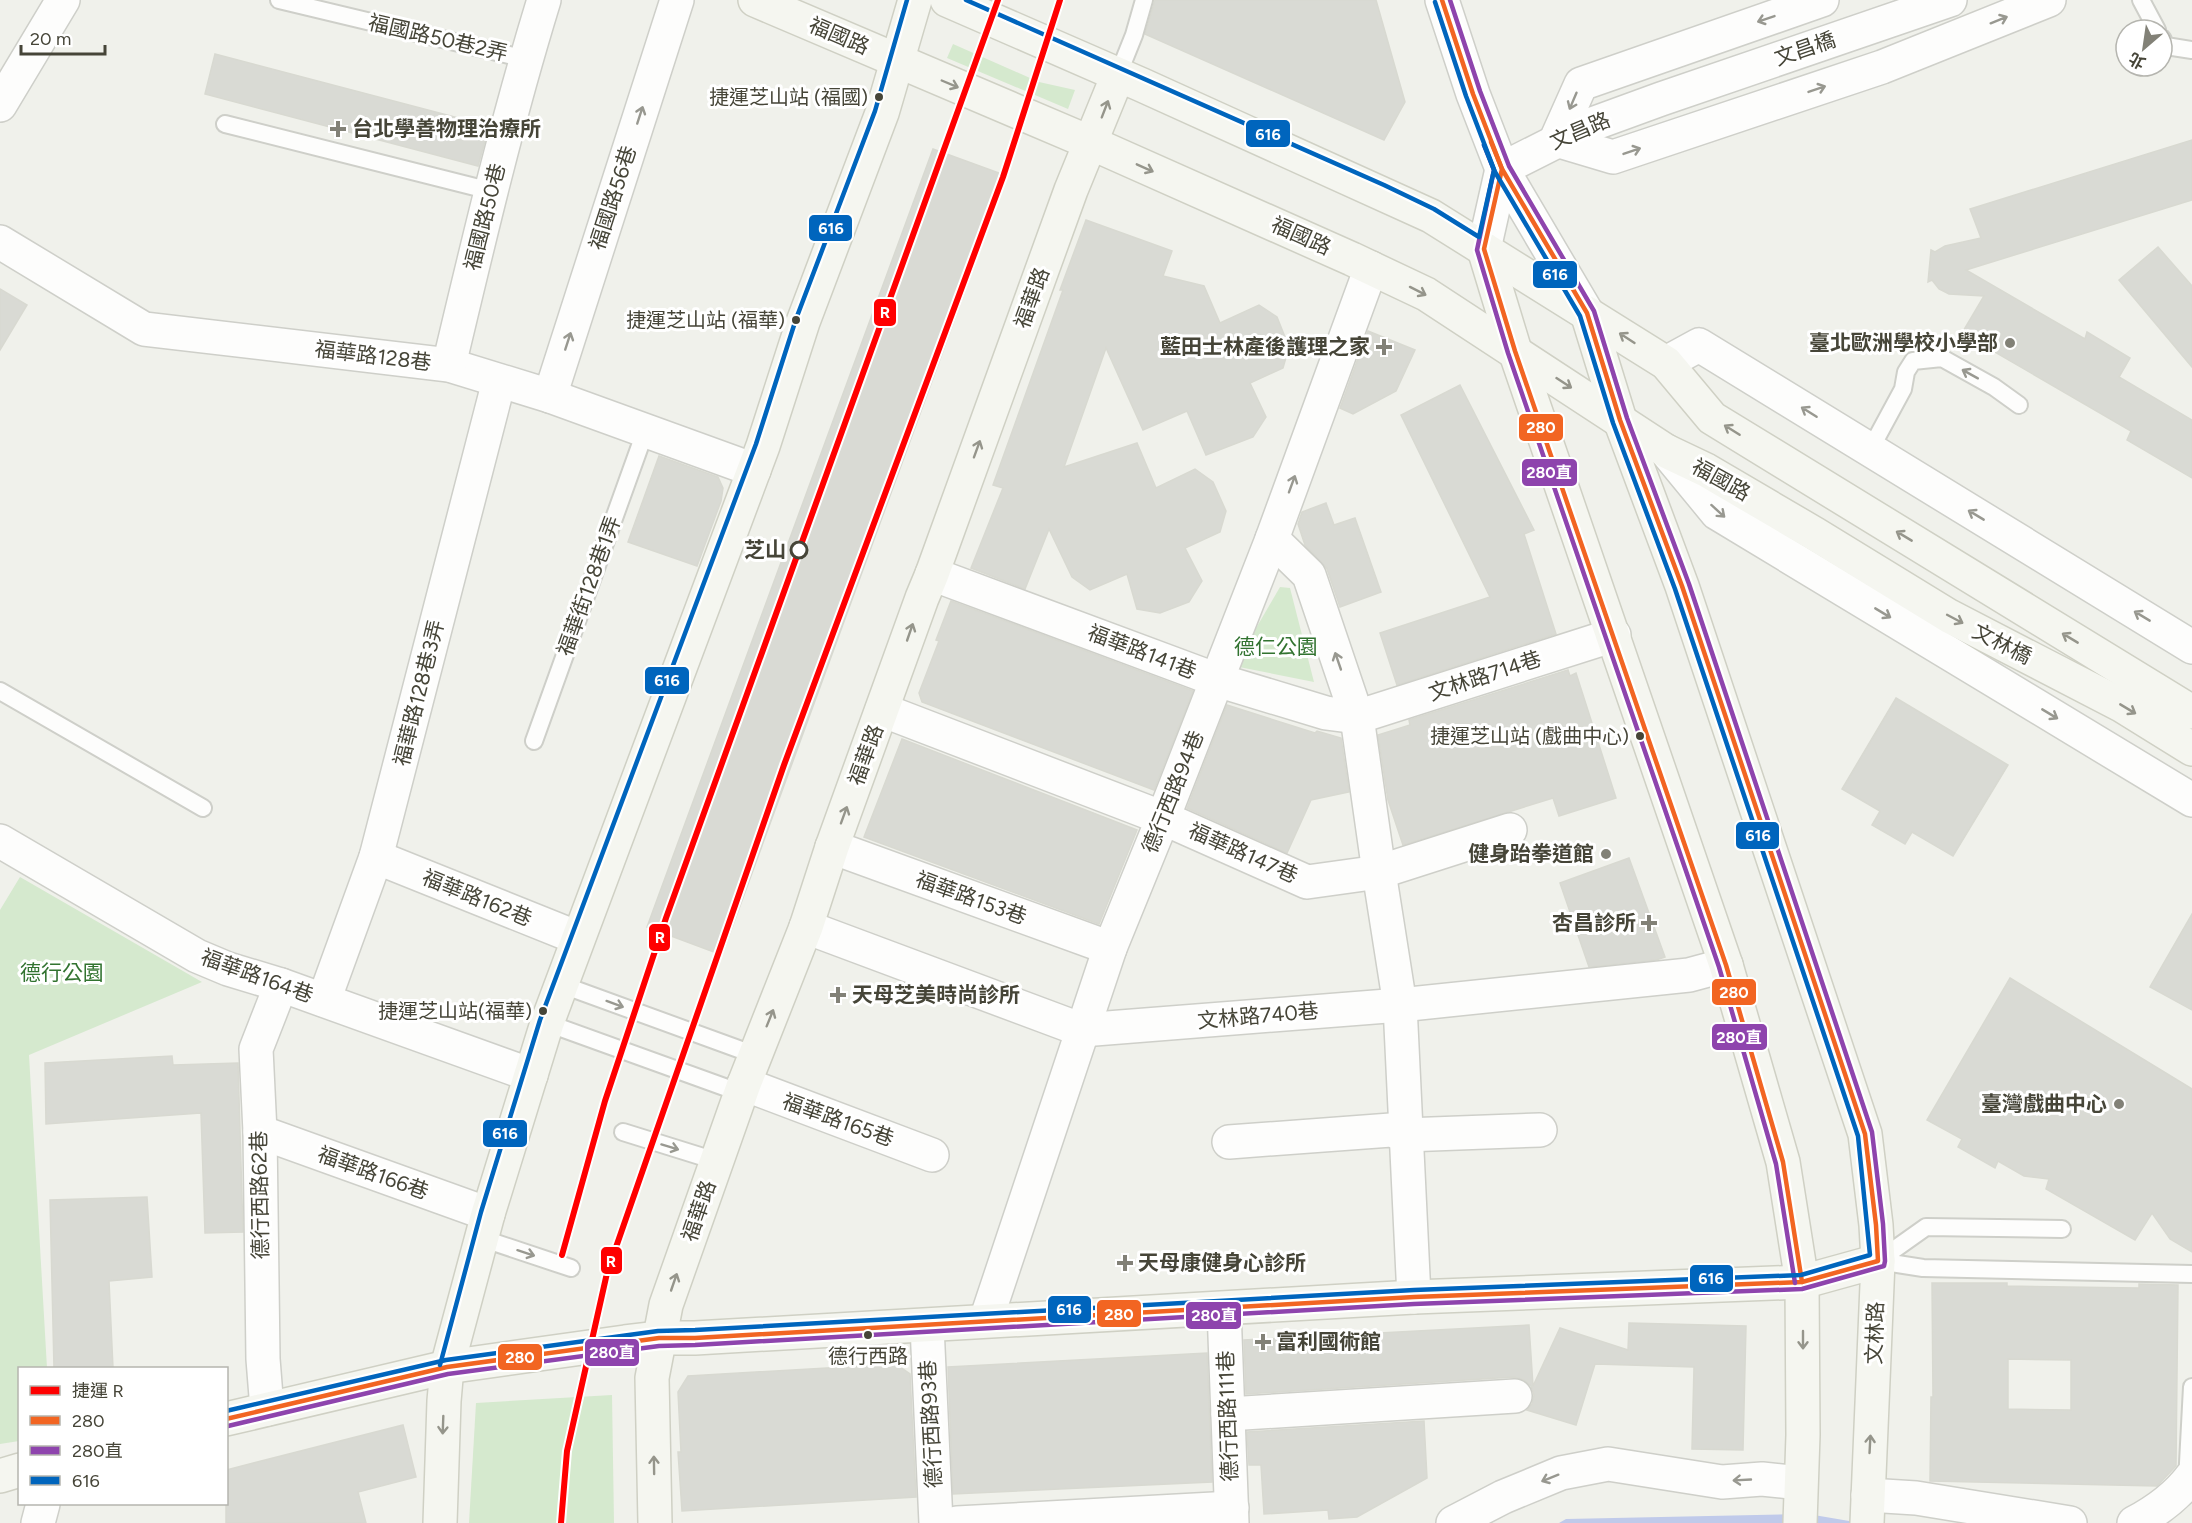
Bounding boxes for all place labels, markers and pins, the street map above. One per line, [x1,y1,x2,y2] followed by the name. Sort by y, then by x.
[709,85,868,109] place label: 捷運芝山站 (福國)
[873,91,885,103] marker: 捷運芝山站 (福國)
[352,116,541,141] place label: 台北學善物理治療所
[329,120,347,138] marker: 台北學善物理治療所
[626,308,785,332] place label: 捷運芝山站 (福華)
[790,314,802,326] marker: 捷運芝山站 (福華)
[1809,330,1998,355] place label: 臺北歐洲學校小學部
[1160,334,1370,359] place label: 藍田士林產後護理之家
[2003,336,2017,350] marker: 臺北歐洲學校小學部
[1375,338,1393,356] marker: 藍田士林產後護理之家
[744,537,786,562] place label: 芝山
[790,541,808,559] marker: 芝山
[1430,724,1629,748] place label: 捷運芝山站 (戲曲中心)
[1634,730,1646,742] marker: 捷運芝山站 (戲曲中心)
[1468,841,1594,866] place label: 健身跆拳道館
[1599,847,1613,861] marker: 健身跆拳道館
[1552,910,1636,935] place label: 杏昌診所
[1640,914,1658,932] marker: 杏昌診所
[852,982,1020,1007] place label: 天母芝美時尚診所
[829,986,847,1004] marker: 天母芝美時尚診所
[378,999,532,1023] place label: 捷運芝山站(福華)
[537,1005,549,1017] marker: 捷運芝山站(福華)
[1981,1091,2107,1116] place label: 臺灣戲曲中心
[2112,1097,2126,1111] marker: 臺灣戲曲中心
[1138,1250,1306,1275] place label: 天母康健身心診所
[1116,1254,1134,1272] marker: 天母康健身心診所
[862,1329,874,1341] marker: 德行西路
[1276,1329,1381,1354] place label: 富利國術館
[1254,1333,1272,1351] marker: 富利國術館
[828,1344,908,1368] place label: 德行西路

